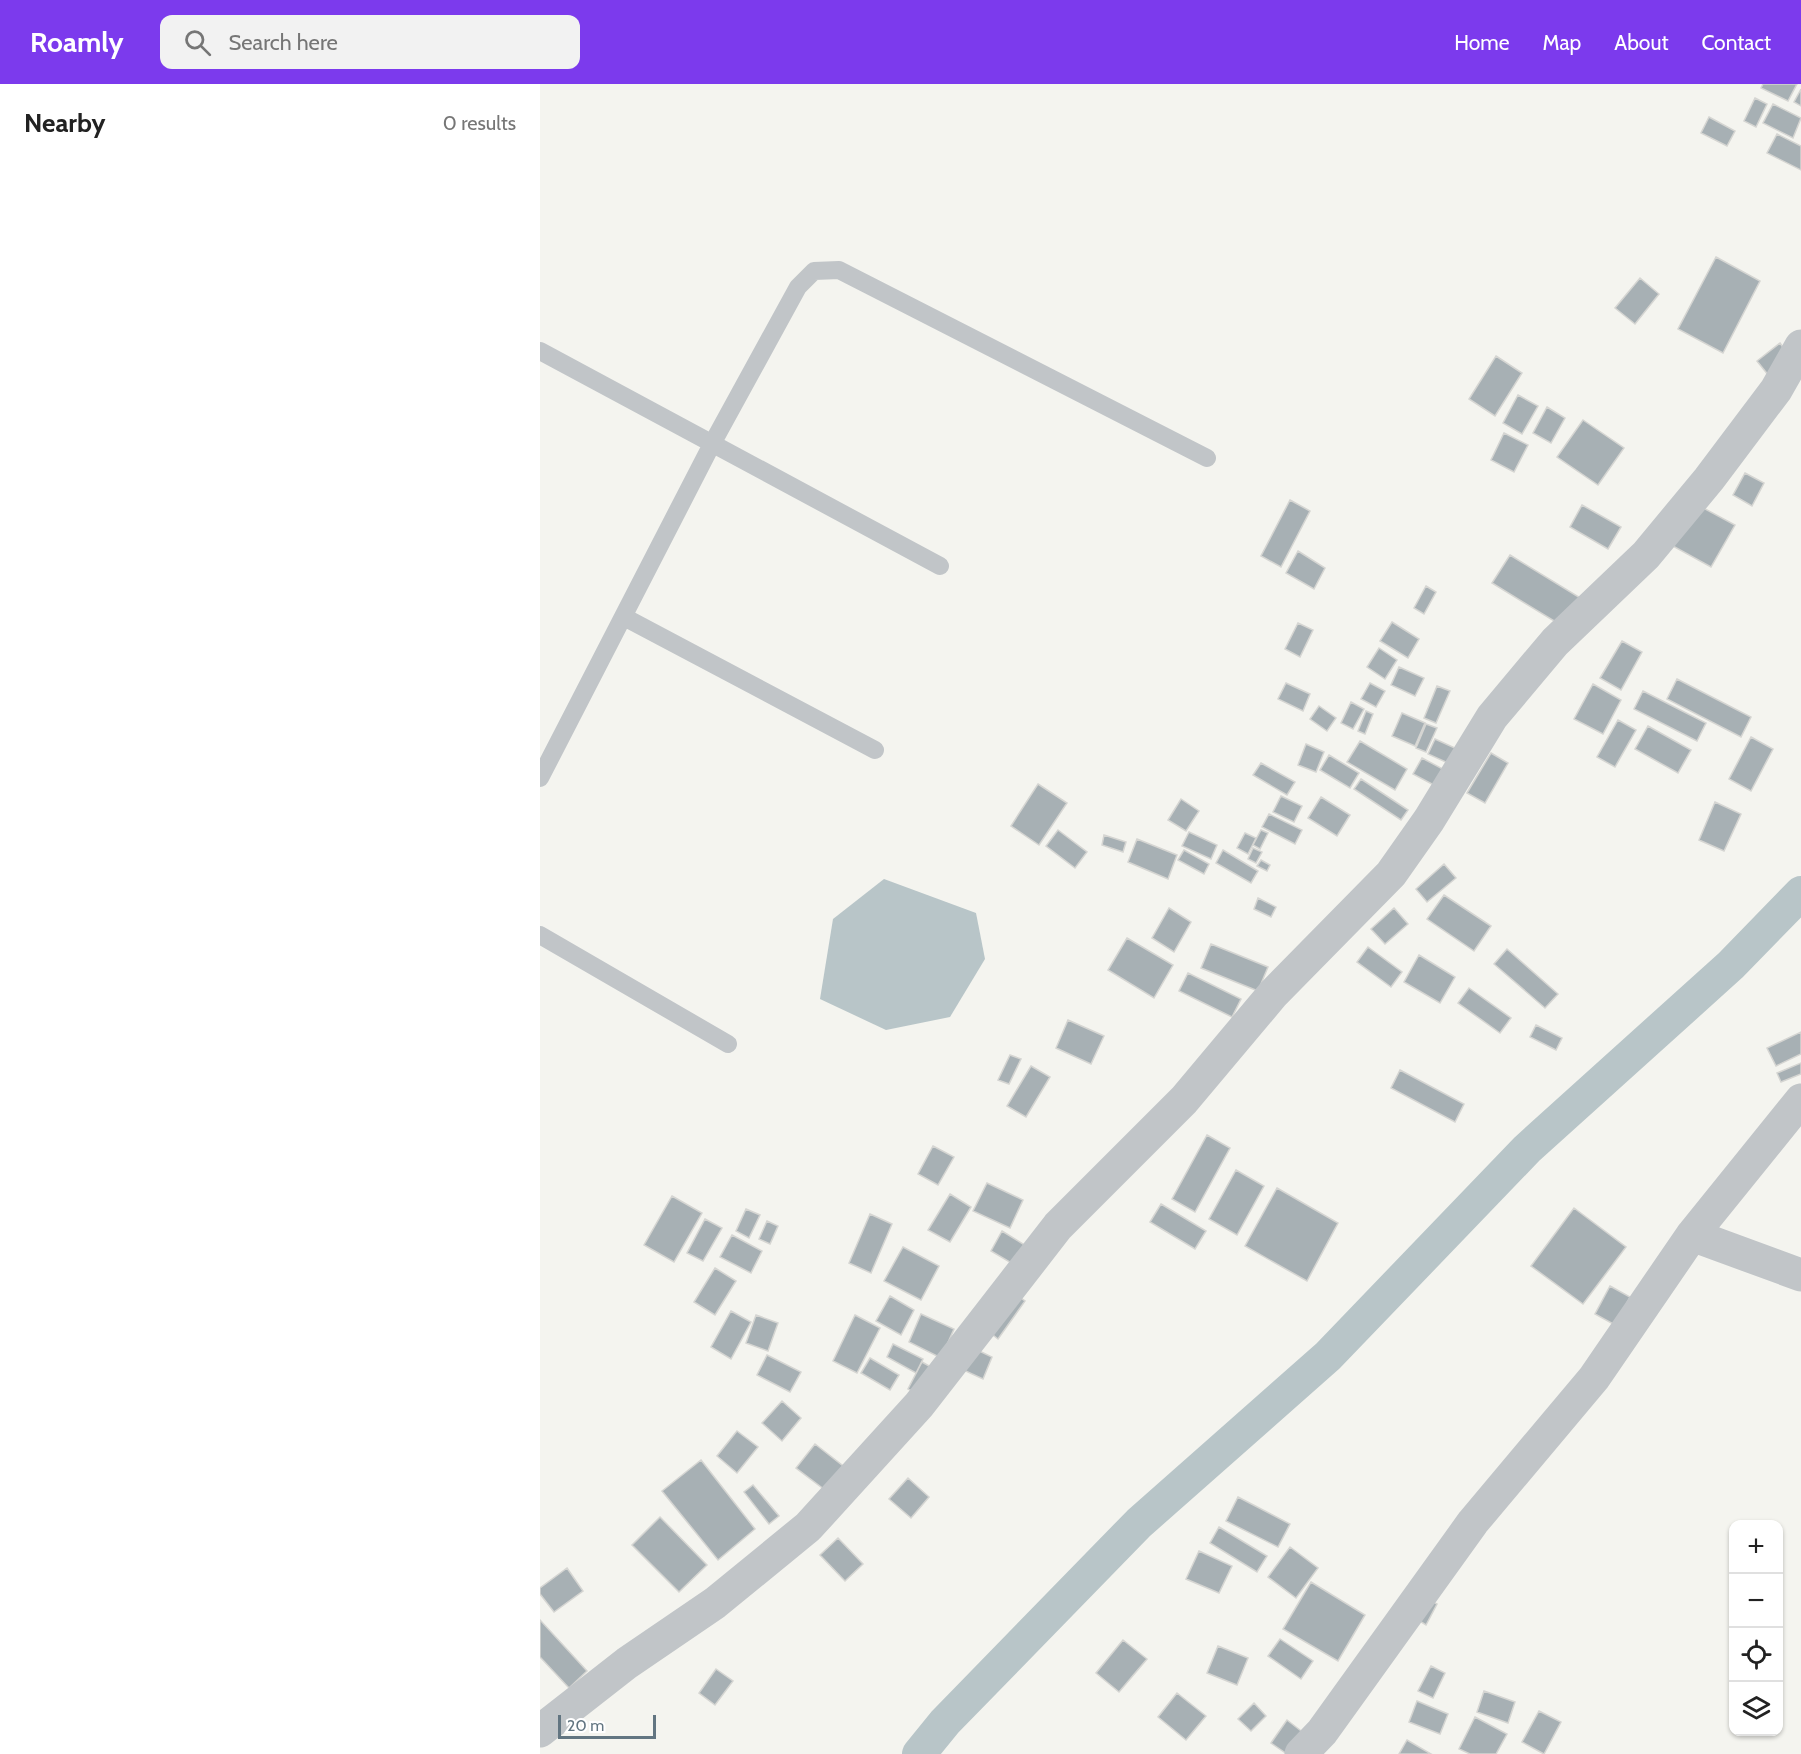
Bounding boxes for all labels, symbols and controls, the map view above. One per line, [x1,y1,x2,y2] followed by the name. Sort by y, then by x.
[160,15,580,69] search box
[30,25,124,59] text: Roamly
[181,26,214,59] icon: search
[229,29,338,56] text: Search here
[1454,30,1510,55] text: Home
[1543,30,1581,55] text: Map
[1614,30,1668,55] text: About
[1701,30,1771,55] text: Contact
[24,107,105,139] text: Nearby
[443,111,516,135] text: 0 results
[1729,1520,1783,1736] map controls
[1729,1520,1783,1574] button: +
[1729,1574,1783,1628] button: −
[1729,1628,1783,1682] button: locate
[1729,1682,1783,1736] button: layers
[558,1712,656,1740] scale bar
[567,1716,604,1735] text: 20 m

